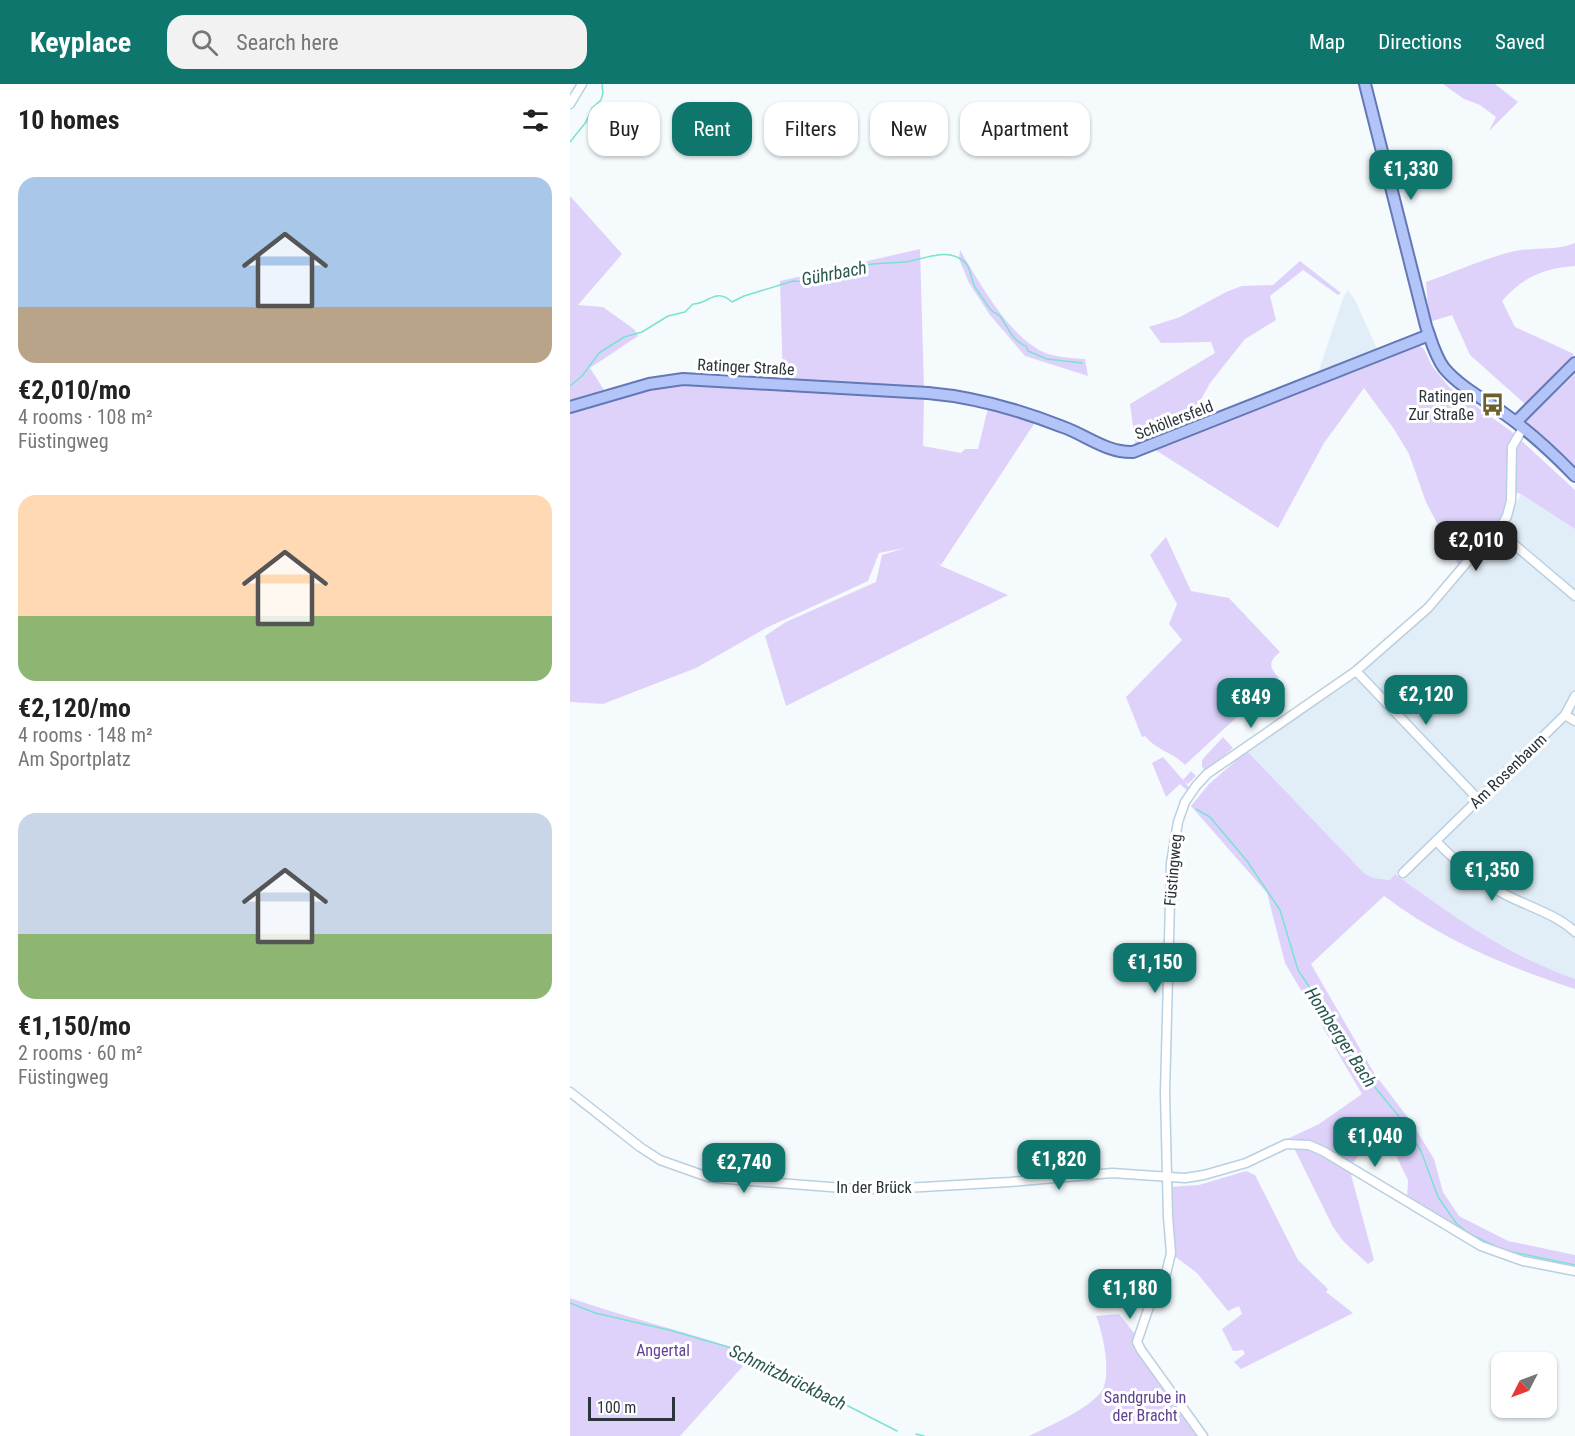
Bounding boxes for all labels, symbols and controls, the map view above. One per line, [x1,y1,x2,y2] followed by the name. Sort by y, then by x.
[167,15,587,69] search box
[30,26,131,59] text: Keyplace
[188,26,221,59] icon: search
[236,30,339,55] text: Search here
[1309,30,1345,54] text: Map
[1378,30,1462,54] text: Directions
[1495,30,1545,54] text: Saved
[588,102,660,156] chip: Buy
[672,102,752,156] chip: Rent
[764,102,858,156] chip: Filters
[870,102,948,156] chip: New
[960,102,1090,156] chip: Apartment
[519,104,552,137] icon: filters
[18,105,120,135] text: 10 homes
[1362,150,1460,201] pin: €1,330
[1383,157,1439,181] text: €1,330
[231,216,339,324] icon: home
[800,256,868,290] water label: Gührbach
[697,355,795,379] street label: Ratinger Straße
[18,375,131,405] text: €2,010/mo
[1408,387,1474,424] place label: Ratingen Zur Straße
[1479,392,1505,418] bus stop icon: Ratingen Zur Straße
[1132,396,1216,444] street label: Schöllersfeld
[18,405,153,429] text: 4 rooms · 108 m²
[18,429,109,453] text: Füstingweg
[1427,521,1525,572] pin: €2,010
[1448,528,1504,552] text: €2,010
[231,534,339,642] icon: home
[1377,675,1475,726] pin: €2,120
[1215,678,1287,729] pin: €849
[1398,682,1454,706] text: €2,120
[1231,685,1271,709] text: €849
[18,693,131,723] text: €2,120/mo
[18,723,153,747] text: 4 rooms · 148 m²
[1466,730,1550,812] street label: Am Rosenbaum
[18,747,131,771] text: Am Sportplatz
[1160,833,1186,907] street label: Füstingweg
[1443,851,1541,902] pin: €1,350
[231,852,339,960] icon: home
[1464,858,1520,882] text: €1,350
[1106,943,1204,994] pin: €1,150
[1127,950,1183,974] text: €1,150
[1301,983,1381,1091] water label: Homberger Bach
[18,1011,131,1041] text: €1,150/mo
[18,1041,143,1065] text: 2 rooms · 60 m²
[18,1065,109,1089] text: Füstingweg
[1326,1117,1424,1168] pin: €1,040
[1347,1124,1403,1148] text: €1,040
[1010,1140,1108,1191] pin: €1,820
[695,1143,793,1194] pin: €2,740
[1031,1147,1087,1171] text: €1,820
[716,1150,772,1174] text: €2,740
[836,1178,912,1197] street label: In der Brück
[1081,1269,1179,1320] pin: €1,180
[1102,1276,1158,1300] text: €1,180
[726,1340,850,1414] water label: Schmitzbrückbach
[636,1341,690,1360] park label: Angertal
[1491,1352,1557,1418] north arrow
[1491,1352,1557,1418] map controls
[1104,1388,1186,1425] park label: Sandgrube in der Bracht
[588,1394,675,1422] scale bar
[597,1398,636,1417] text: 100 m

